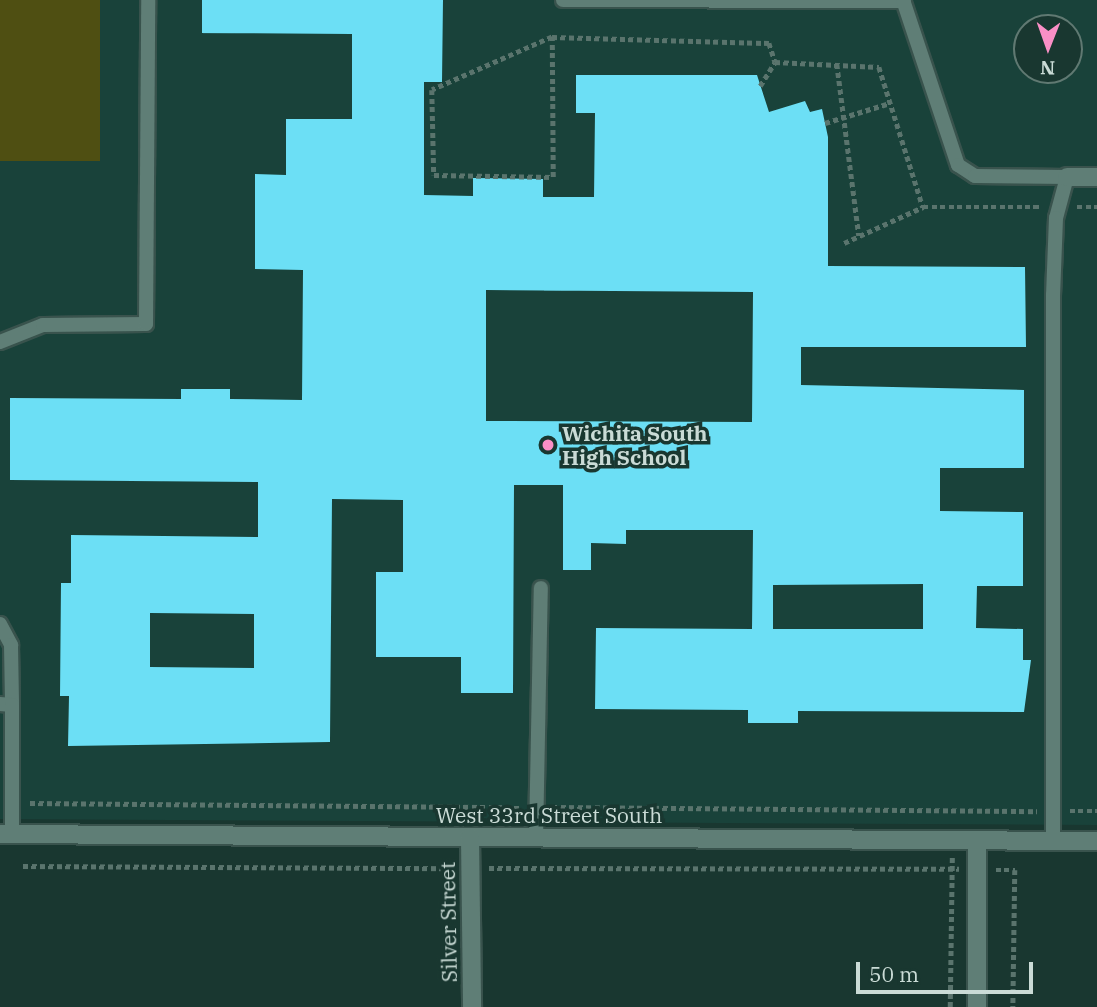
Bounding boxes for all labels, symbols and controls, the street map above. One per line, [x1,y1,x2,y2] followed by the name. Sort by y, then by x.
[1013,14,1083,84] north arrow
[1040,56,1055,80] text: N
[562,420,707,470] place label: Wichita South High School
[540,437,556,453] marker: Wichita South High School
[436,802,662,828] street label: West 33rd Street South
[434,861,462,983] street label: Silver Street
[859,948,1036,992] scale bar
[869,960,919,988] text: 50 m

